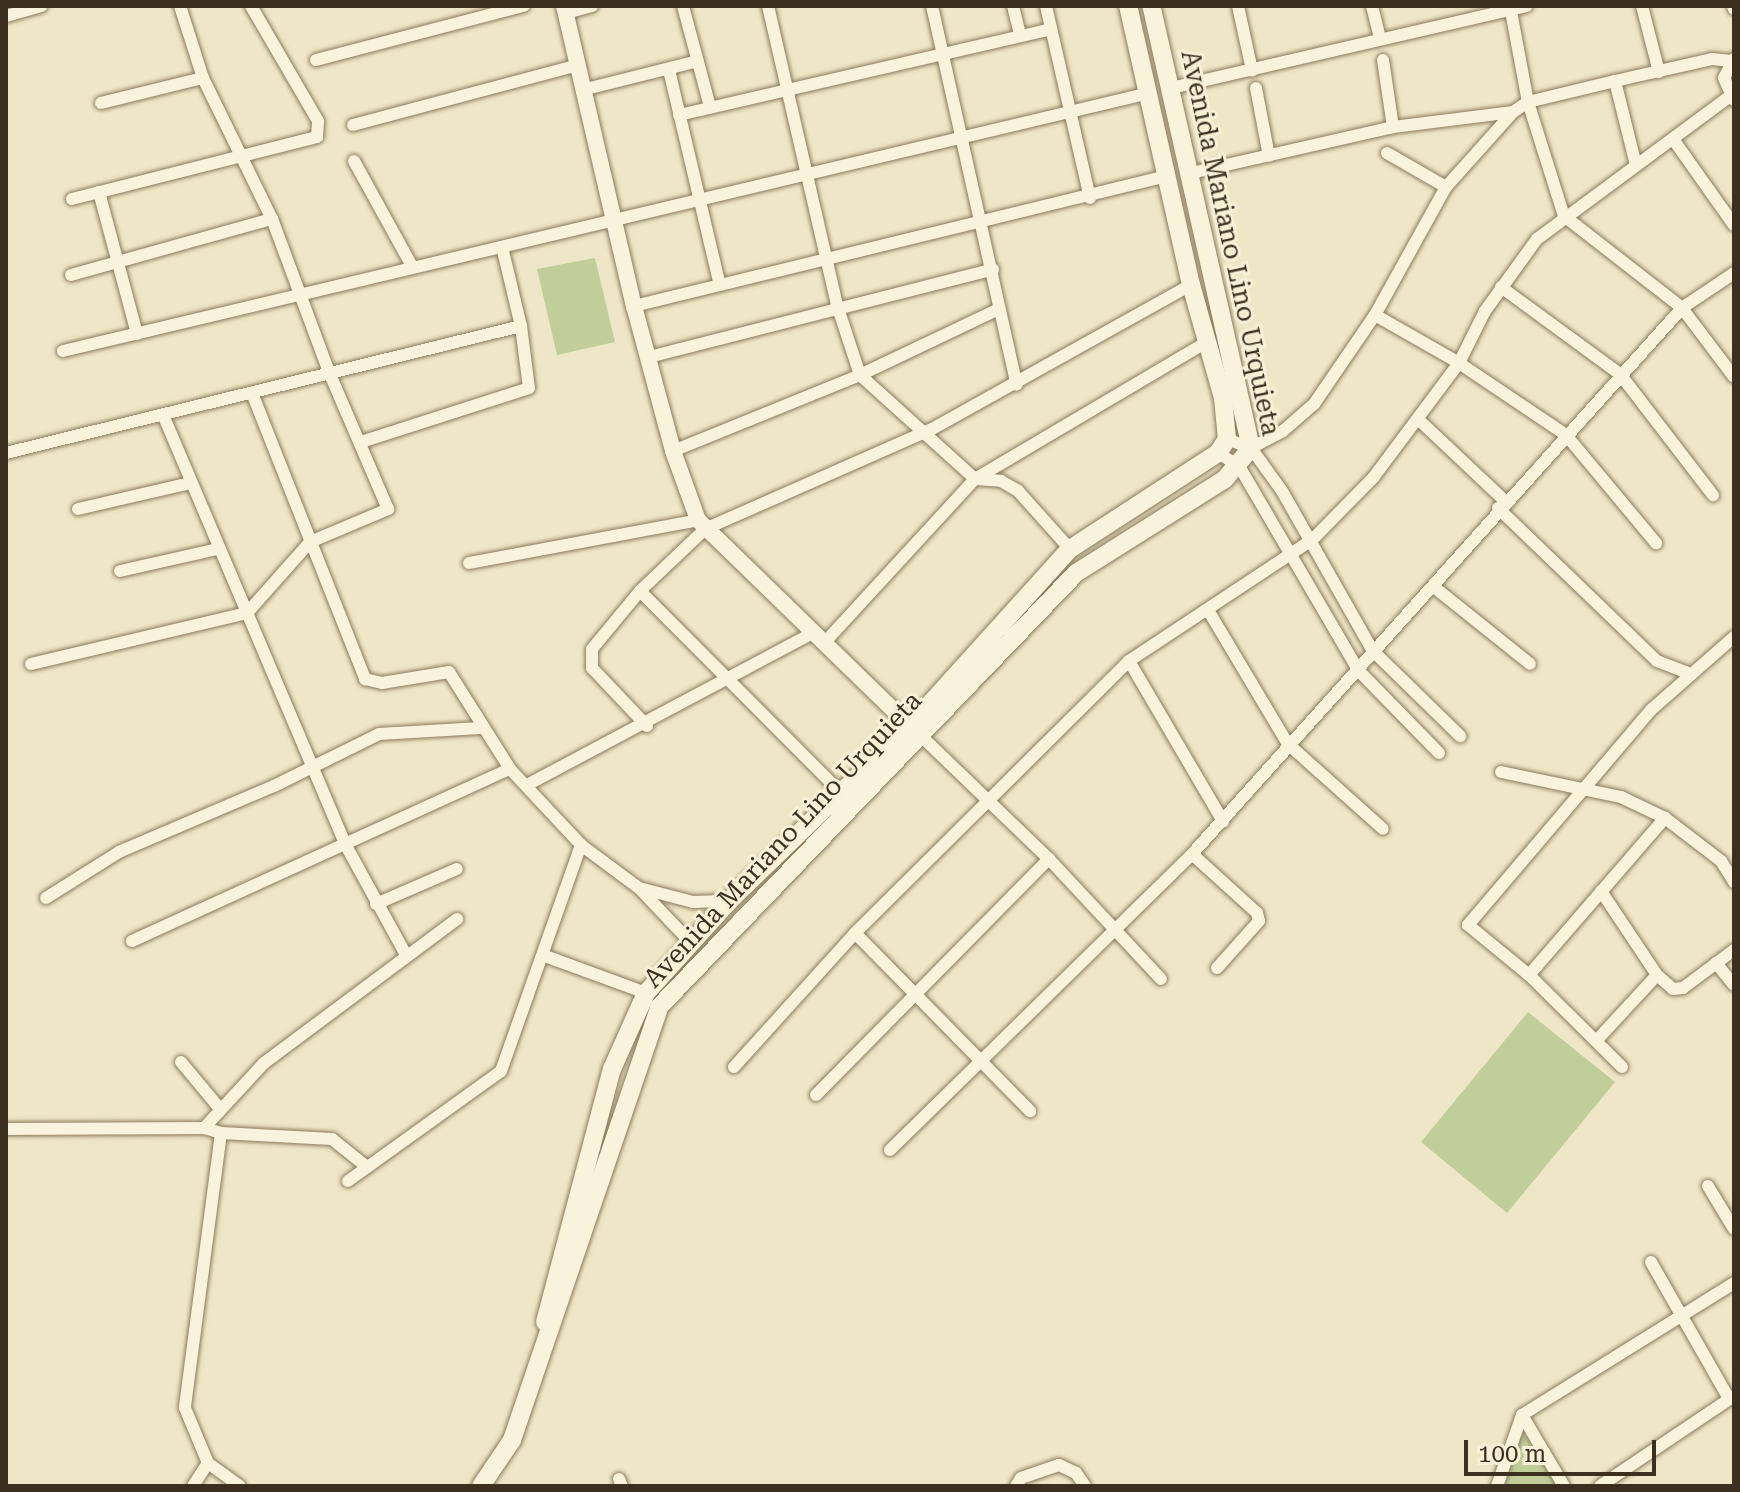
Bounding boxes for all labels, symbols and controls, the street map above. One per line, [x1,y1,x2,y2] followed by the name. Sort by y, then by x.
[1174,48,1286,438] street label: Avenida Mariano Lino Urquieta
[638,686,928,994] street label: Avenida Mariano Lino Urquieta
[1468,1424,1660,1474] scale bar
[1478,1440,1546,1468] text: 100 m

